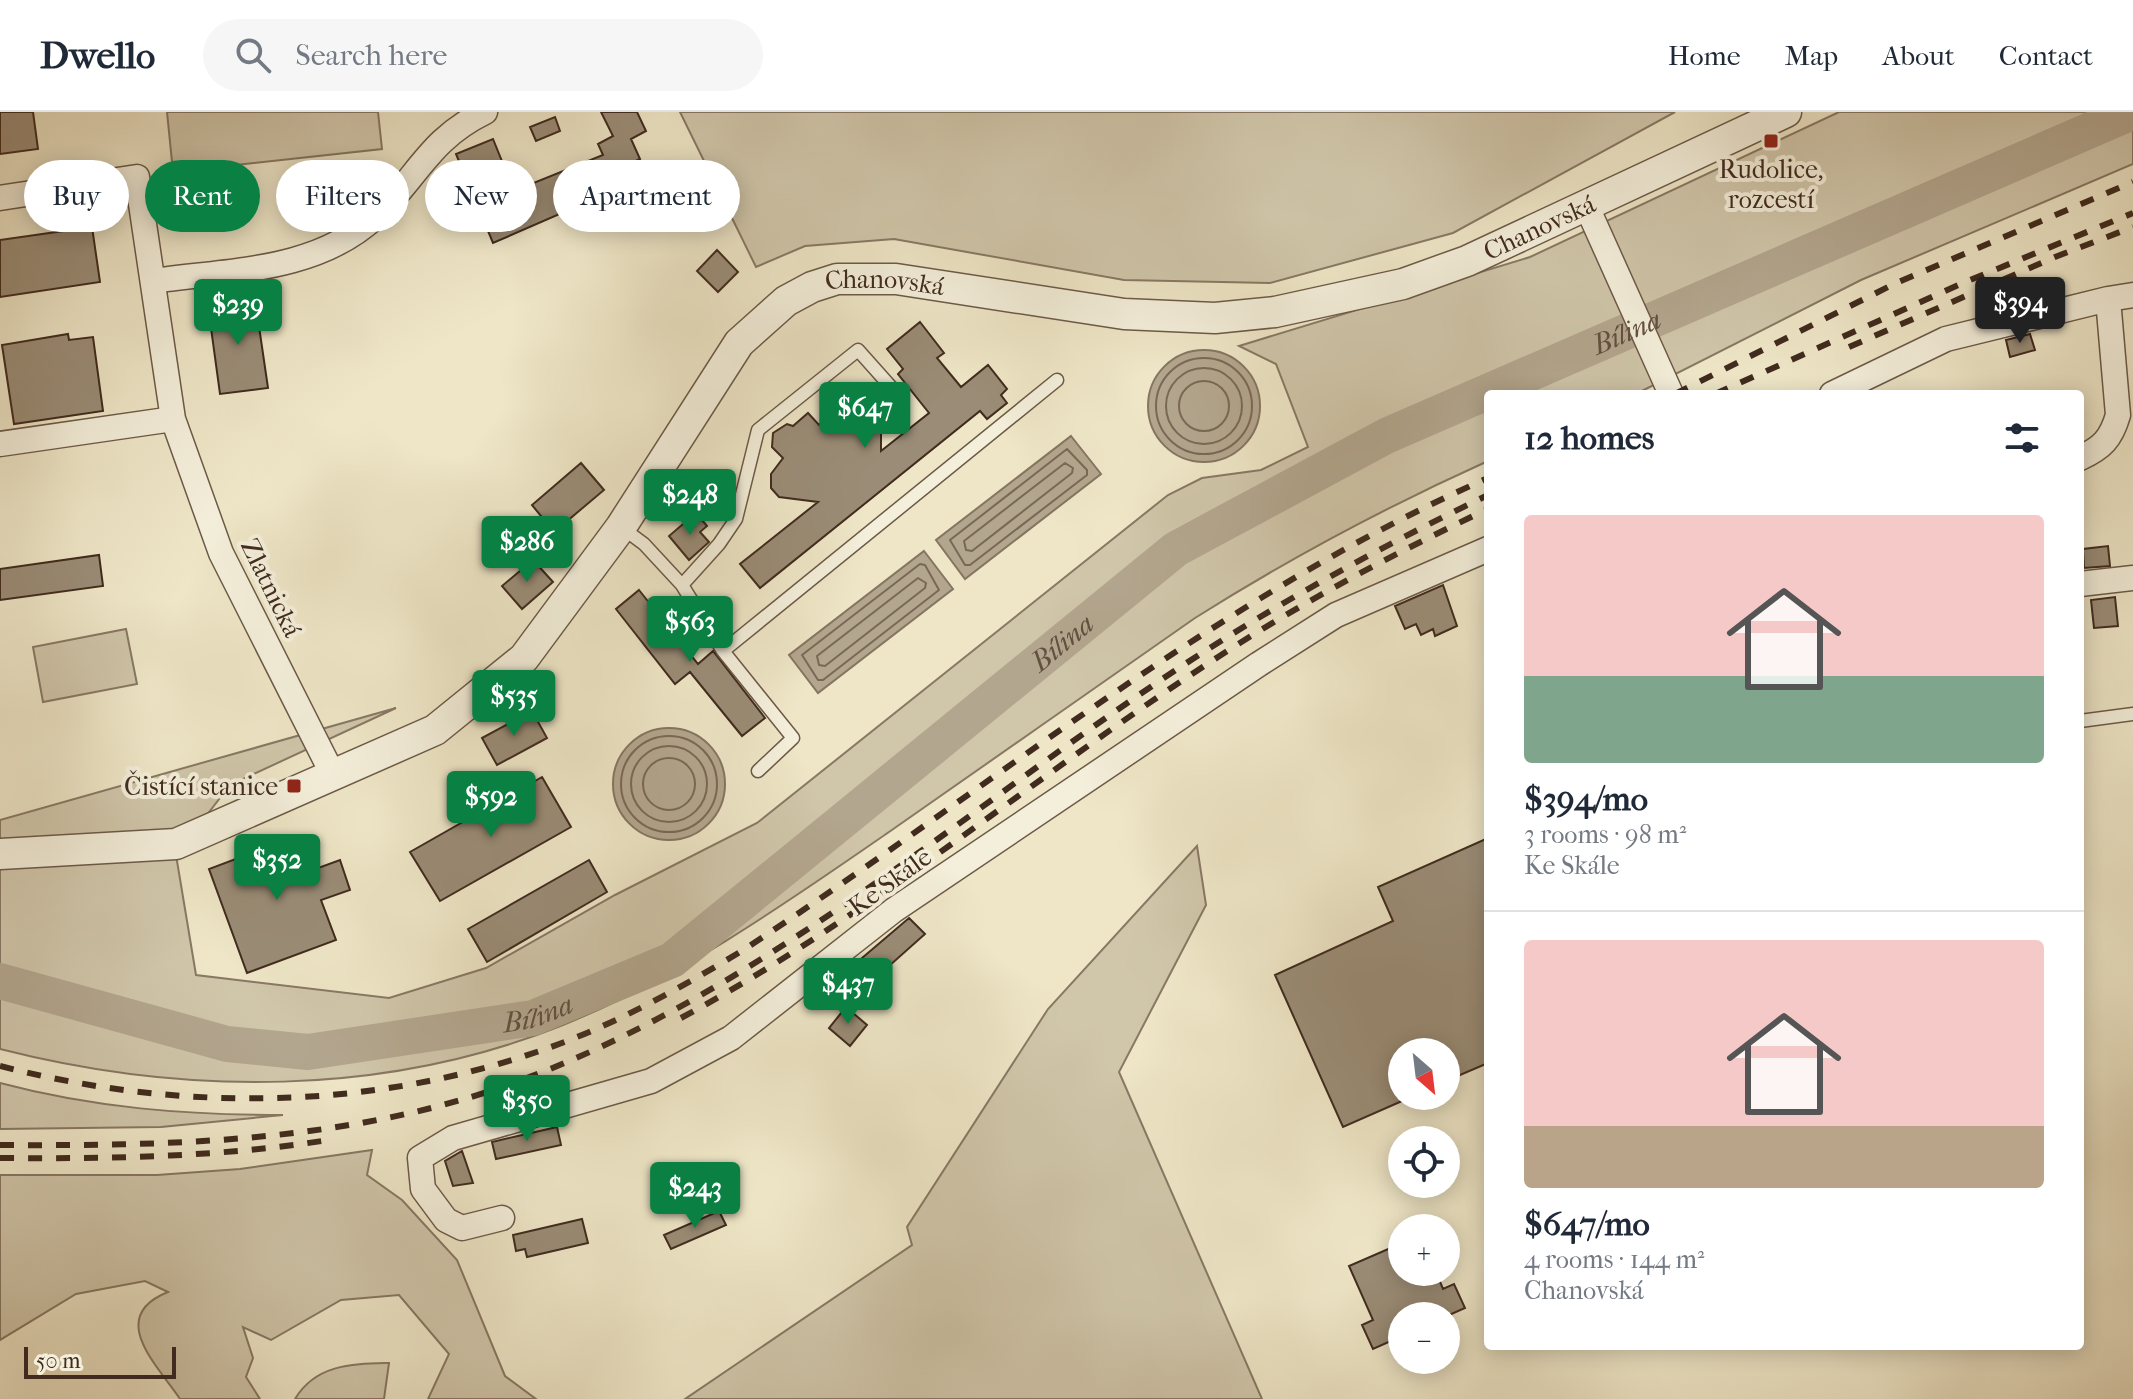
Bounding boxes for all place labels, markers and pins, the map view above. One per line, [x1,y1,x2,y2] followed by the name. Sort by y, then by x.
[1762,132,1780,150] marker: Rudolice, rozcestí
[1719,154,1823,215] place label: Rudolice, rozcestí
[1973,277,2067,345] pin: $394
[191,279,285,347] pin: $239
[818,382,912,450] pin: $647
[643,469,737,537] pin: $248
[480,516,574,584] pin: $286
[643,596,737,664] pin: $563
[467,670,561,738] pin: $535
[124,769,278,802] place label: Čistící stanice
[444,771,538,839] pin: $592
[285,777,303,795] marker: Čistící stanice
[230,834,324,902] pin: $352
[801,958,895,1026] pin: $437
[480,1075,574,1143] pin: $350
[648,1162,742,1230] pin: $243

